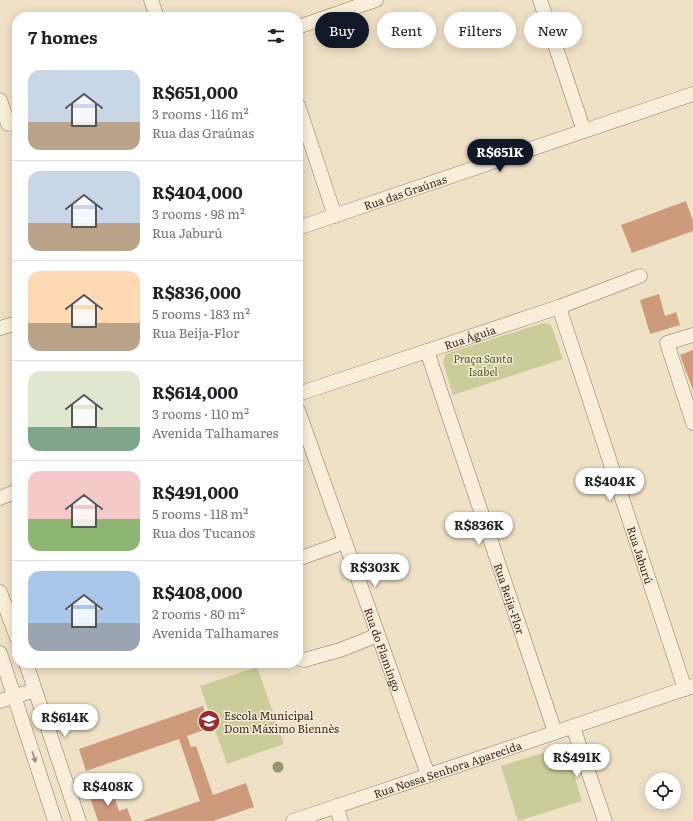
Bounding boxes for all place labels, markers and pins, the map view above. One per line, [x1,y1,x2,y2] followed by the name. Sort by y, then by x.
[467,139,533,173] pin: R$651K
[577,468,643,502] pin: R$404K
[446,512,512,546] pin: R$836K
[342,554,408,588] pin: R$303K
[32,704,98,738] pin: R$614K
[224,707,339,736] place label: Escola Municipal Dom Máximo Biennès
[196,708,222,734] school or university icon: Escola Municipal Dom Máximo Biennès
[544,744,610,778] pin: R$491K
[75,773,141,807] pin: R$408K

